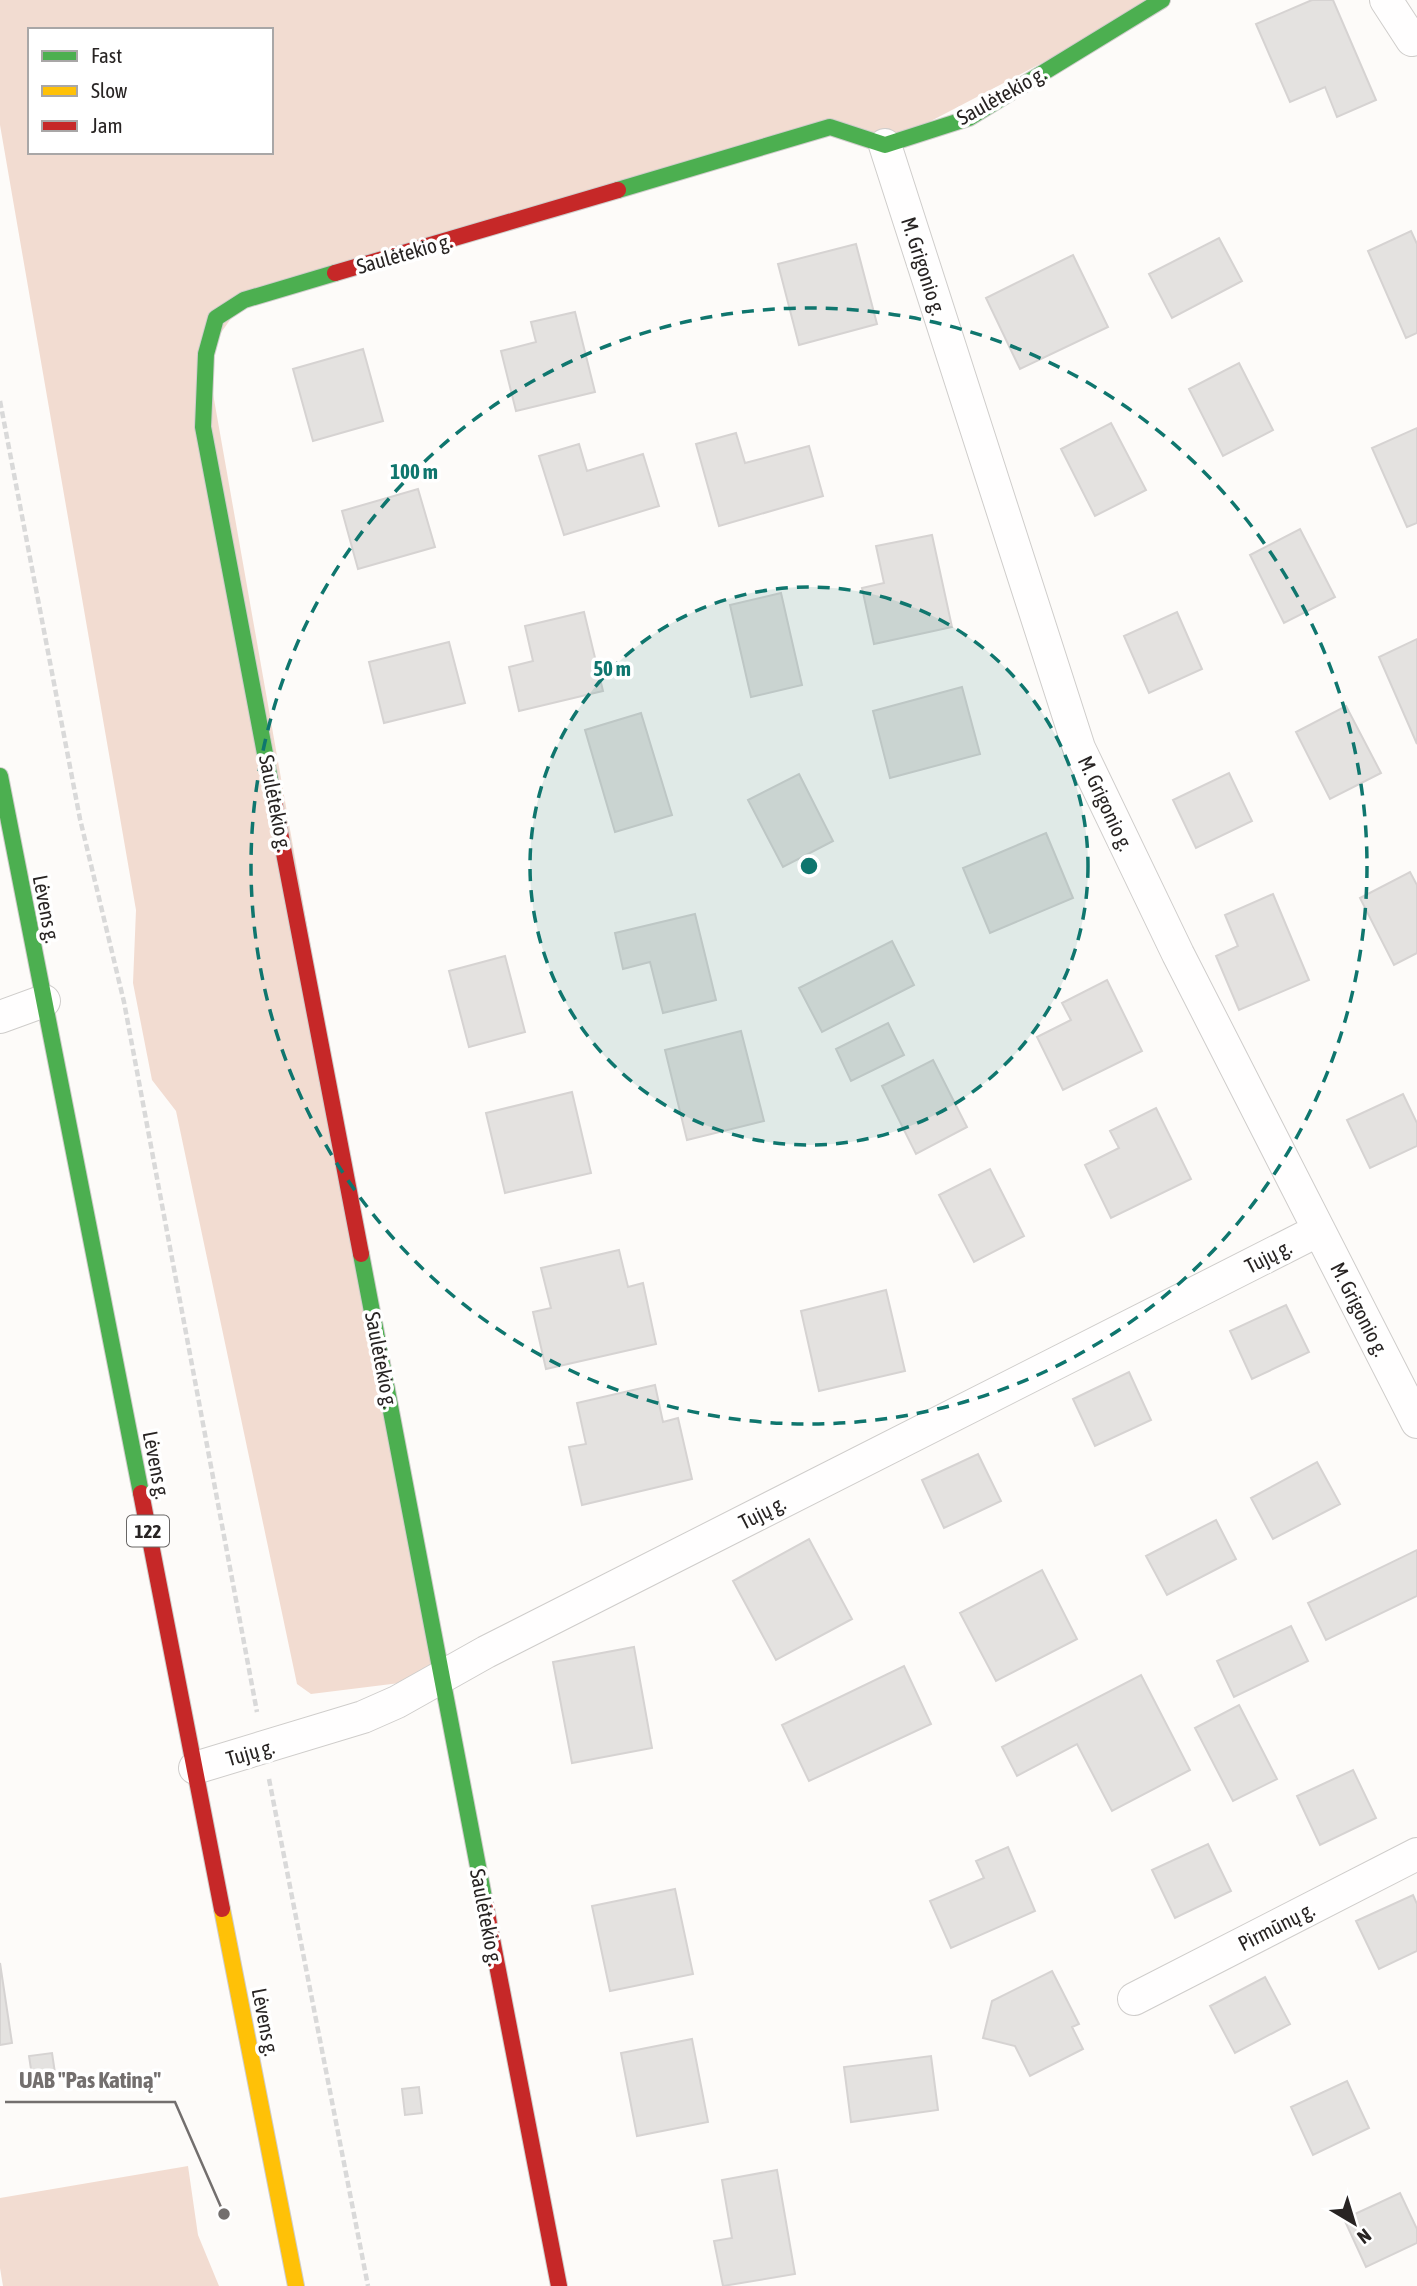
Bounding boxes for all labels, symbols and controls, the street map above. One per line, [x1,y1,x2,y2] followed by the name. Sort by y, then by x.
[28,28,273,154] legend
[91,43,122,67] text: Fast
[952,61,1050,129] street label: Saulėtekio g.
[91,78,128,102] text: Slow
[91,113,123,137] text: Jam
[897,214,951,318] street label: M. Grigonio g.
[354,228,454,278] street label: Saulėtekio g.
[390,459,438,483] text: 100 m
[593,656,631,680] text: 50 m
[1074,752,1138,854] street label: M. Grigonio g.
[255,753,297,853] street label: Saulėtekio g.
[797,854,821,878] centre of rings
[29,873,65,945] street label: Lėvens g.
[1241,1234,1295,1278] street label: Tujų g.
[1326,1258,1394,1360] street label: M. Grigonio g.
[361,1310,403,1410] street label: Saulėtekio g.
[139,1429,175,1501] street label: Lėvens g.
[735,1490,789,1534] street label: Tujų g.
[127,1516,169,1546] road number: 122
[223,1734,277,1770] street label: Tujų g.
[466,1867,508,1967] street label: Saulėtekio g.
[1234,1897,1318,1955] street label: Pirmūnų g.
[248,1986,284,2058] street label: Lėvens g.
[5,2058,175,2102] callout: UAB "Pas Katiną"
[19,2067,161,2093] text: UAB "Pas Katiną"
[1319,2188,1389,2258] north arrow
[1353,2224,1376,2249] text: N

